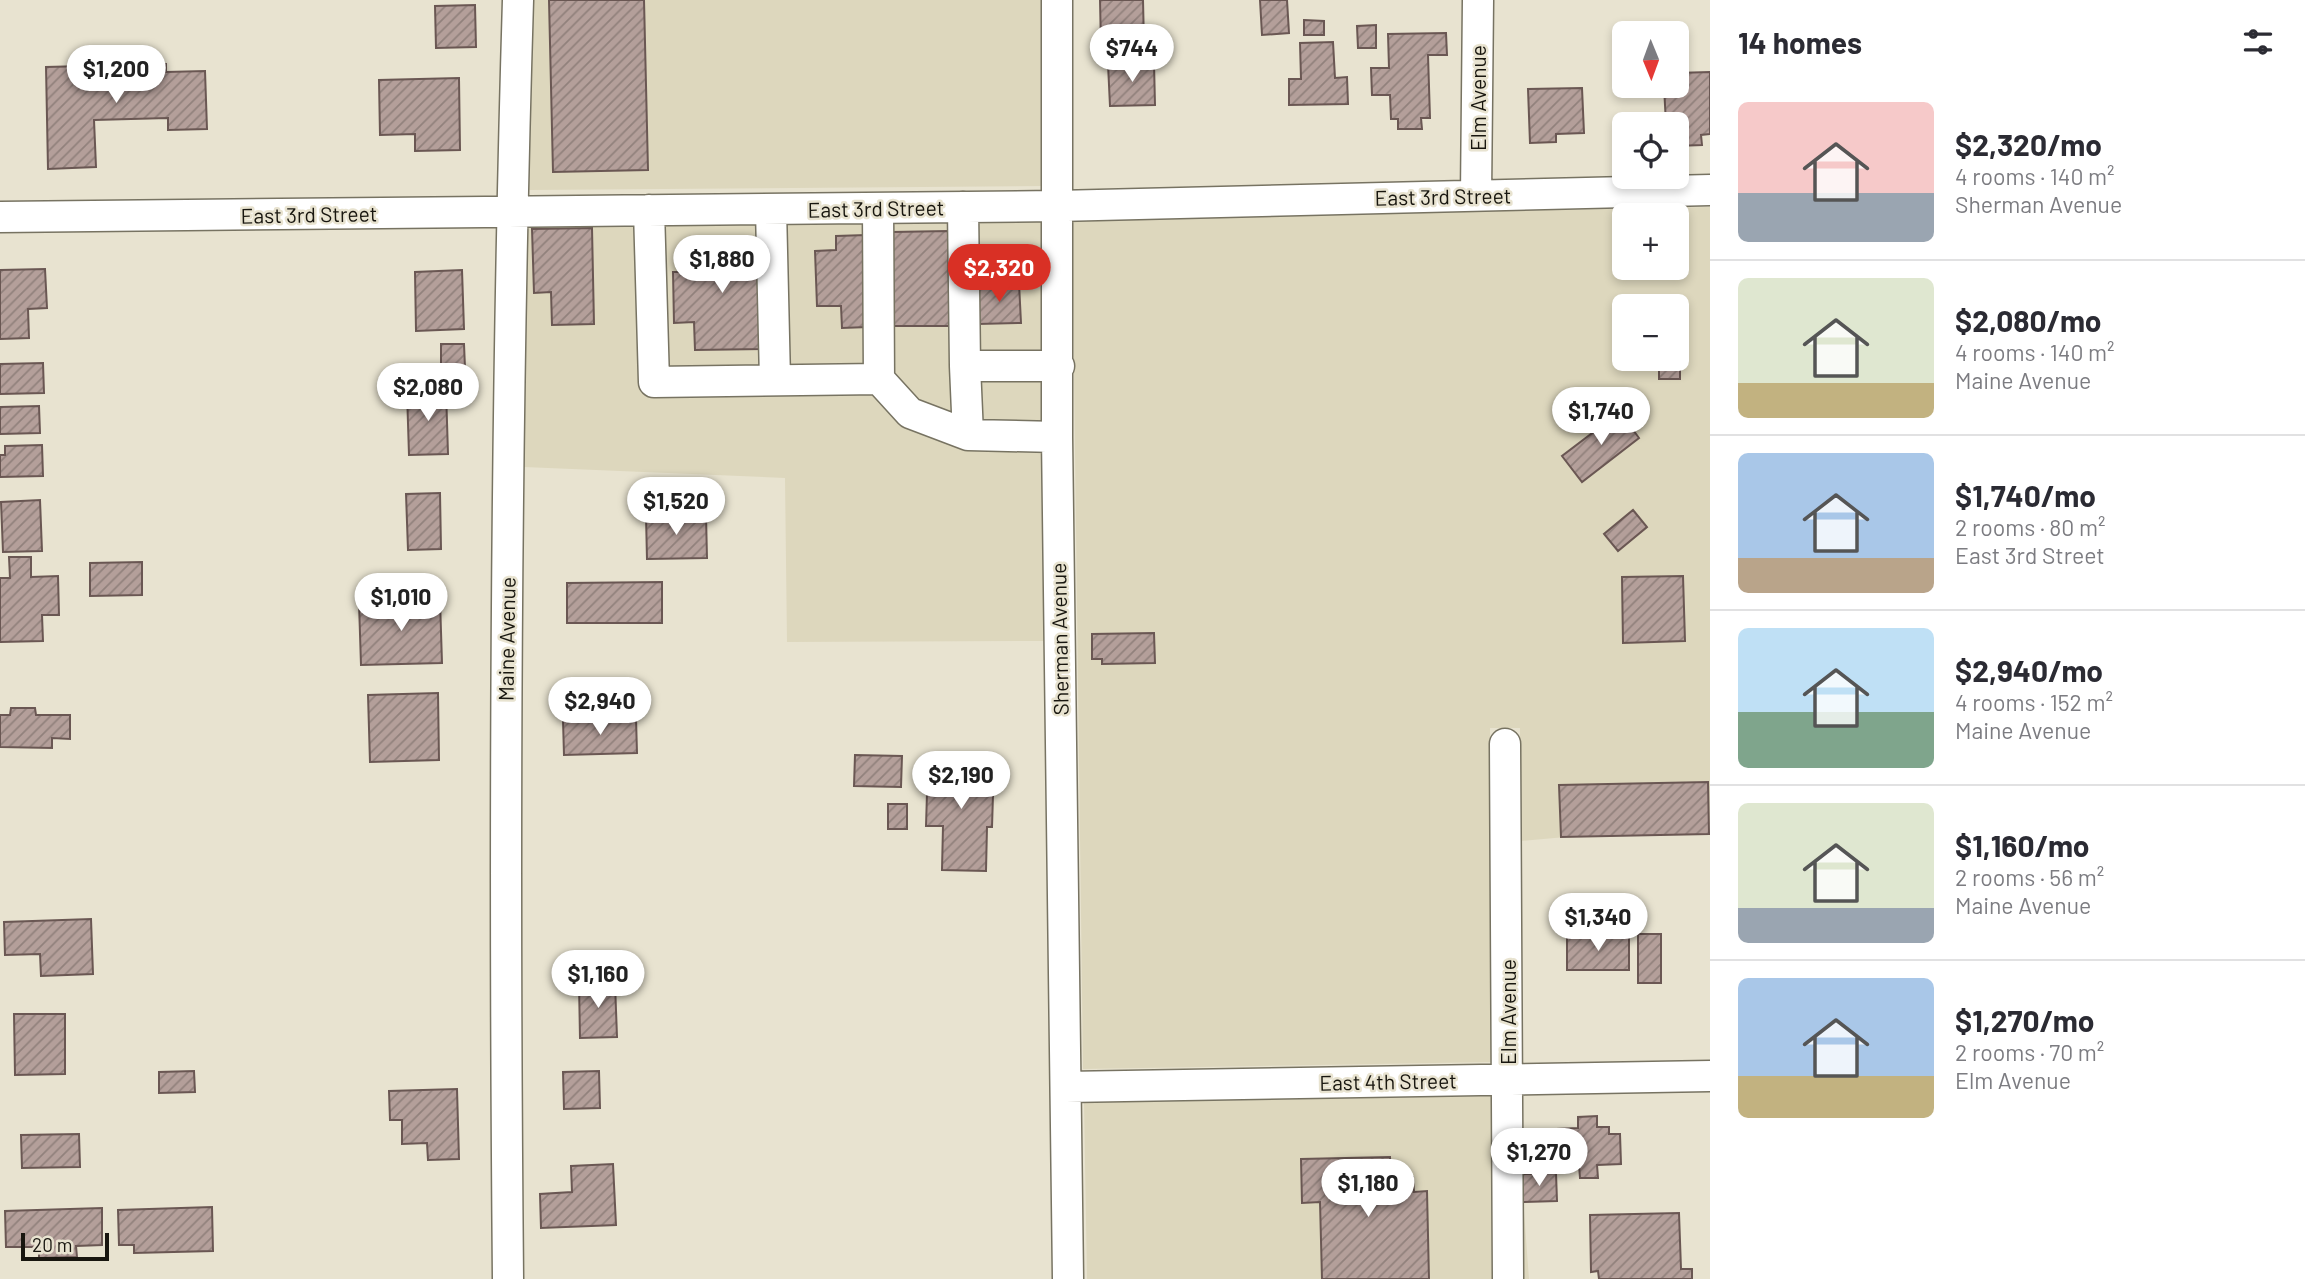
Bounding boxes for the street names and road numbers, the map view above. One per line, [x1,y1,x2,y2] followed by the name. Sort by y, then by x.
[1465,45,1490,151] street label: Elm Avenue
[1374,182,1512,210] street label: East 3rd Street
[807,194,945,222] street label: East 3rd Street
[240,200,378,228] street label: East 3rd Street
[1045,562,1073,716] street label: Sherman Avenue
[492,577,520,701] street label: Maine Avenue
[1495,959,1520,1065] street label: Elm Avenue
[1319,1067,1457,1095] street label: East 4th Street

